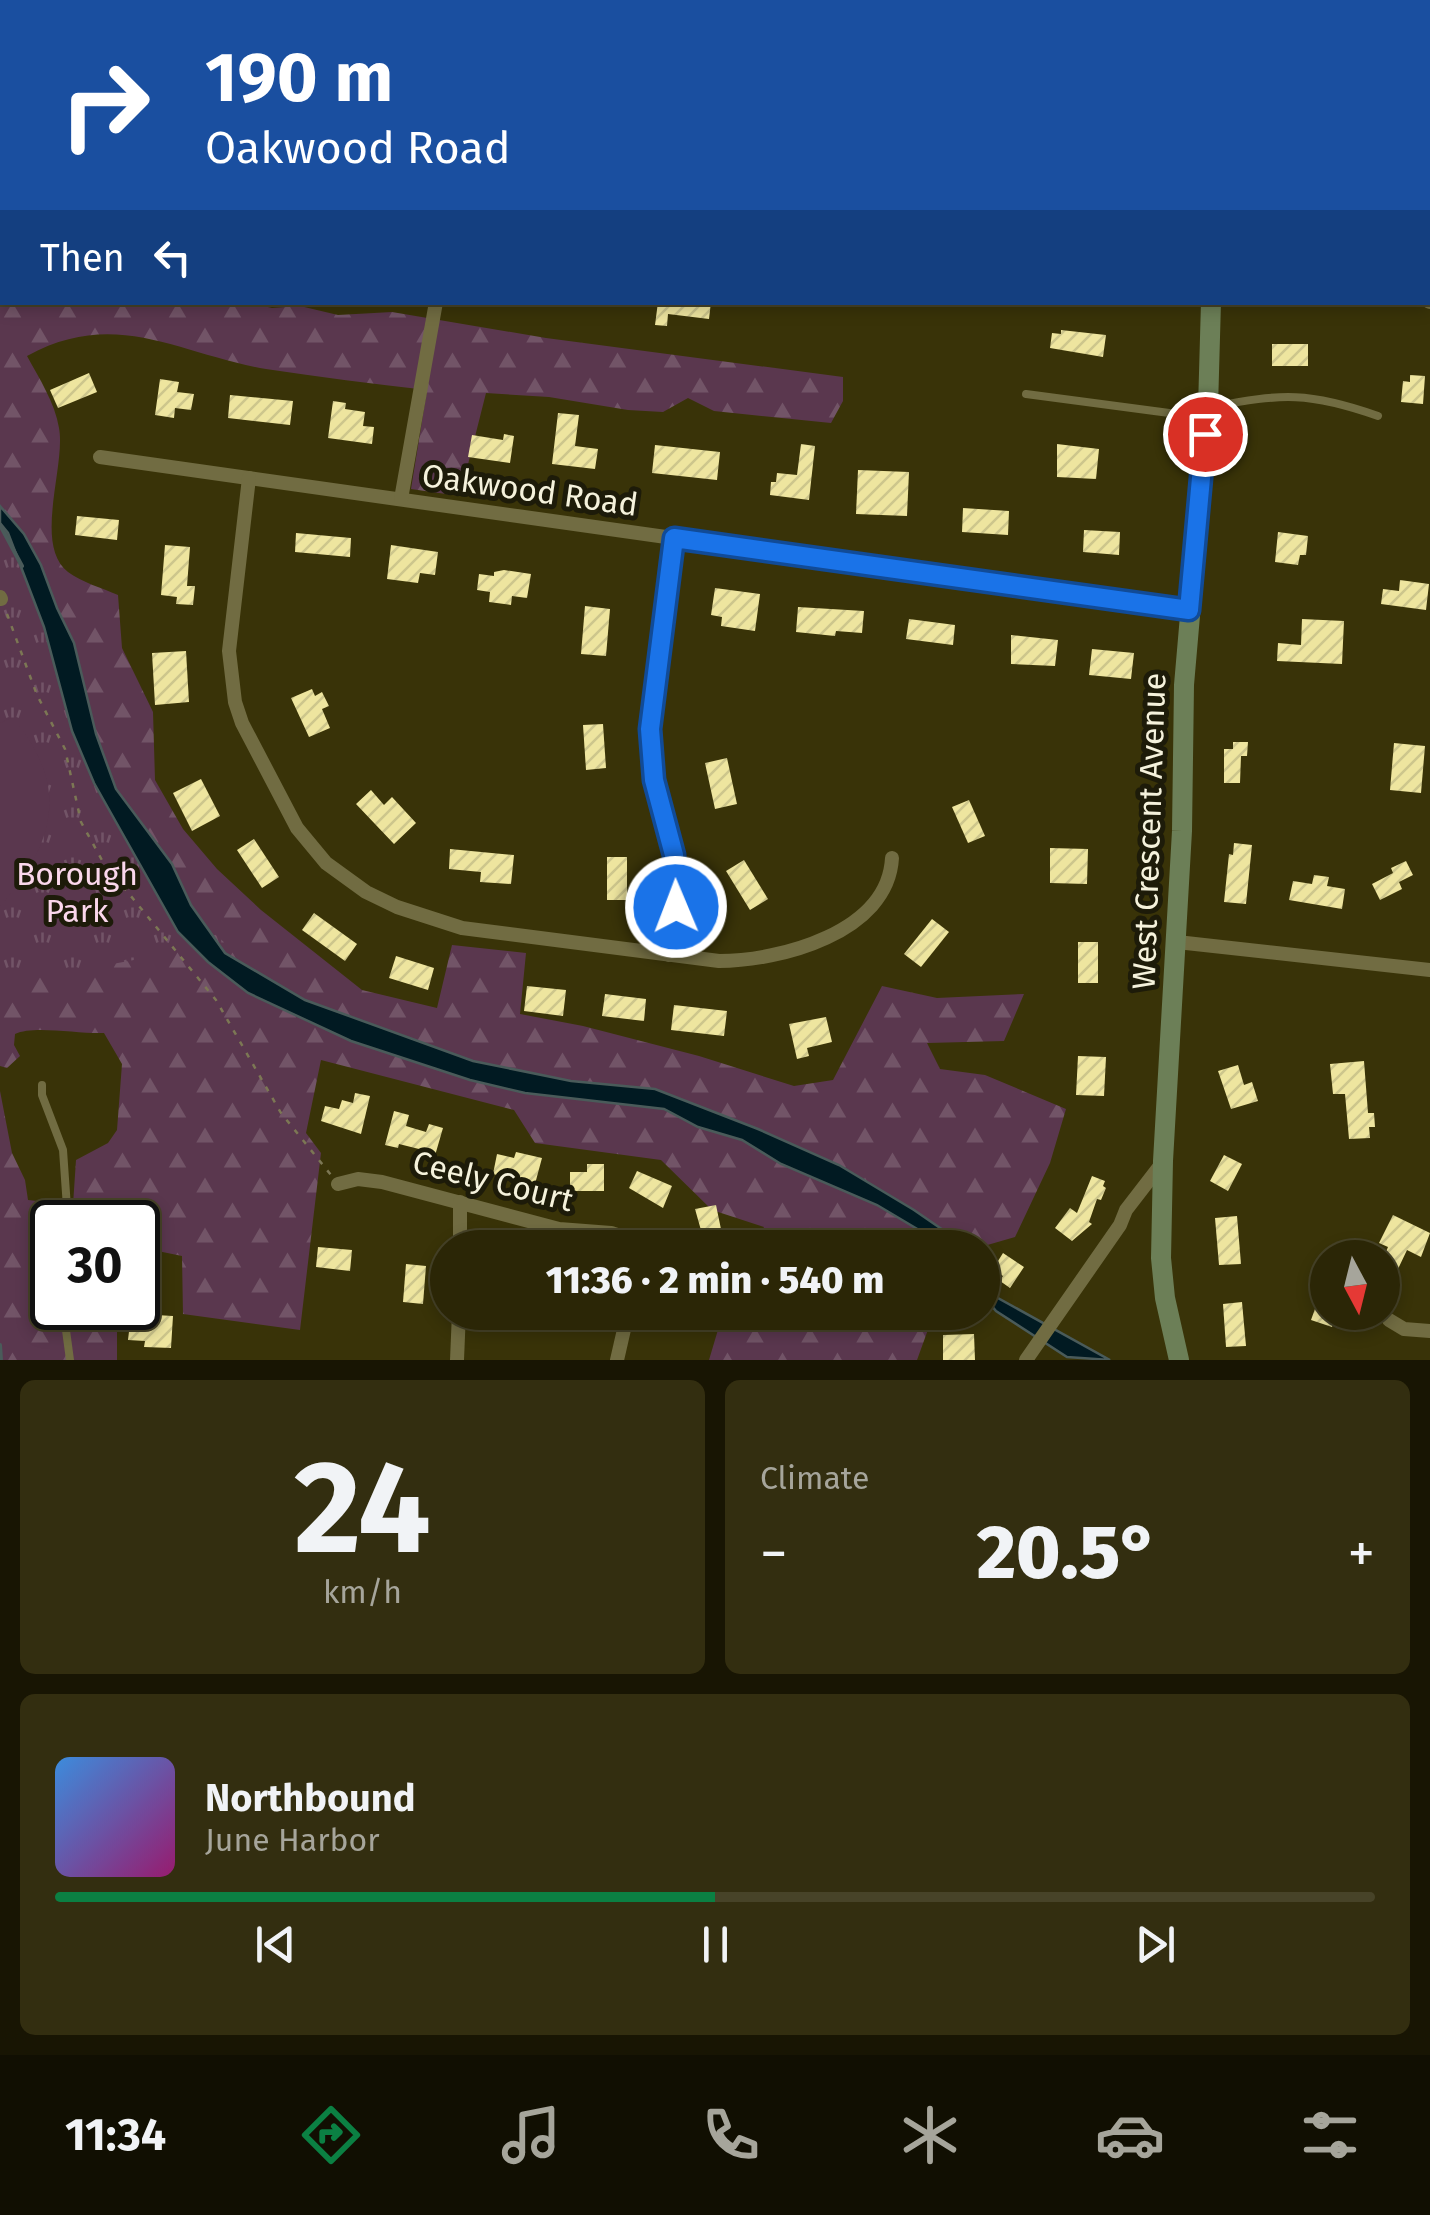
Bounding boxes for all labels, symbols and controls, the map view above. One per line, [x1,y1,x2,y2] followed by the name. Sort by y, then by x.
[205,36,393,120] text: 190 m
[40,40,170,170] icon: right
[205,121,511,175] text: Oakwood Road
[145,230,200,285] icon: left
[40,235,125,281] text: Then
[1163,392,1248,477] pin
[1178,407,1233,462] icon: arrive
[420,456,640,524] street label: Oakwood Road
[1124,672,1174,990] street label: West Crescent Avenue
[16,855,138,930] park label: Borough Park
[624,855,728,959] position arrow
[409,1143,578,1219] street label: Ceely Court
[30,1200,160,1330] speed limit sign: 30
[1310,1240,1400,1330] north arrow
[1310,1240,1400,1330] map controls
[546,1257,884,1303] text: 11:36 · 2 min · 540 m
[294,1430,431,1586] text: 24
[760,1459,869,1497] text: Climate
[977,1508,1158,1598] text: 20.5°
[760,1521,788,1587] text: −
[1348,1521,1375,1587] text: +
[323,1573,402,1611] text: km/h
[205,1775,416,1821] text: Northbound
[205,1821,380,1859] text: June Harbor
[248,1917,303,1972] icon: previous
[688,1917,743,1972] icon: pause
[1128,1917,1183,1972] icon: next
[296,2100,366,2170] icon: directions
[496,2100,566,2170] icon: music
[696,2100,766,2170] icon: phone
[895,2100,965,2170] icon: climate
[1095,2100,1165,2170] icon: car
[1295,2100,1365,2170] icon: filters
[65,2108,166,2162] text: 11:34

